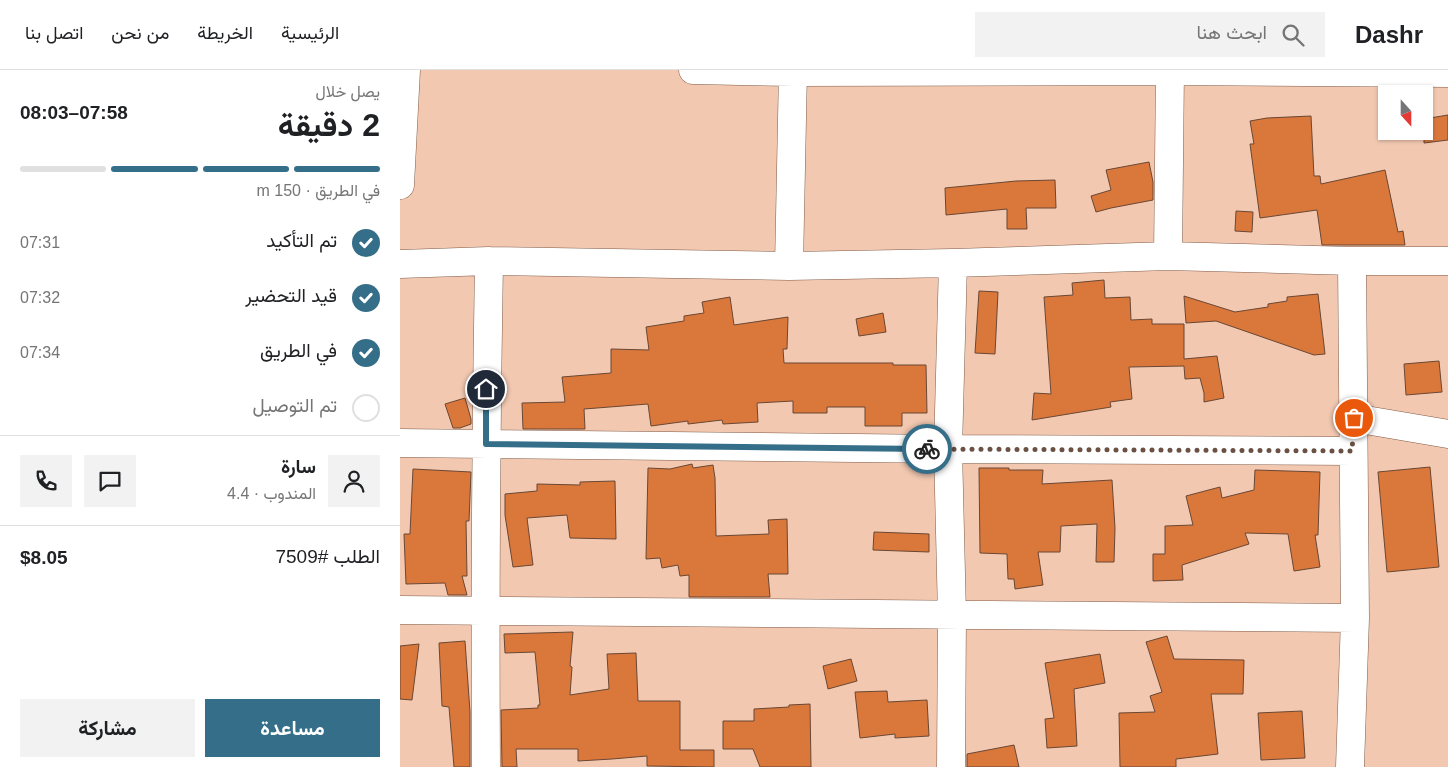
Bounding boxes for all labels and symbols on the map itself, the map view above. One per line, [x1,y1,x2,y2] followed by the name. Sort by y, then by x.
[1378,85,1432,140] north arrow
[465,368,507,410] pin
[1333,397,1375,439] pin
[902,424,952,474] courier

